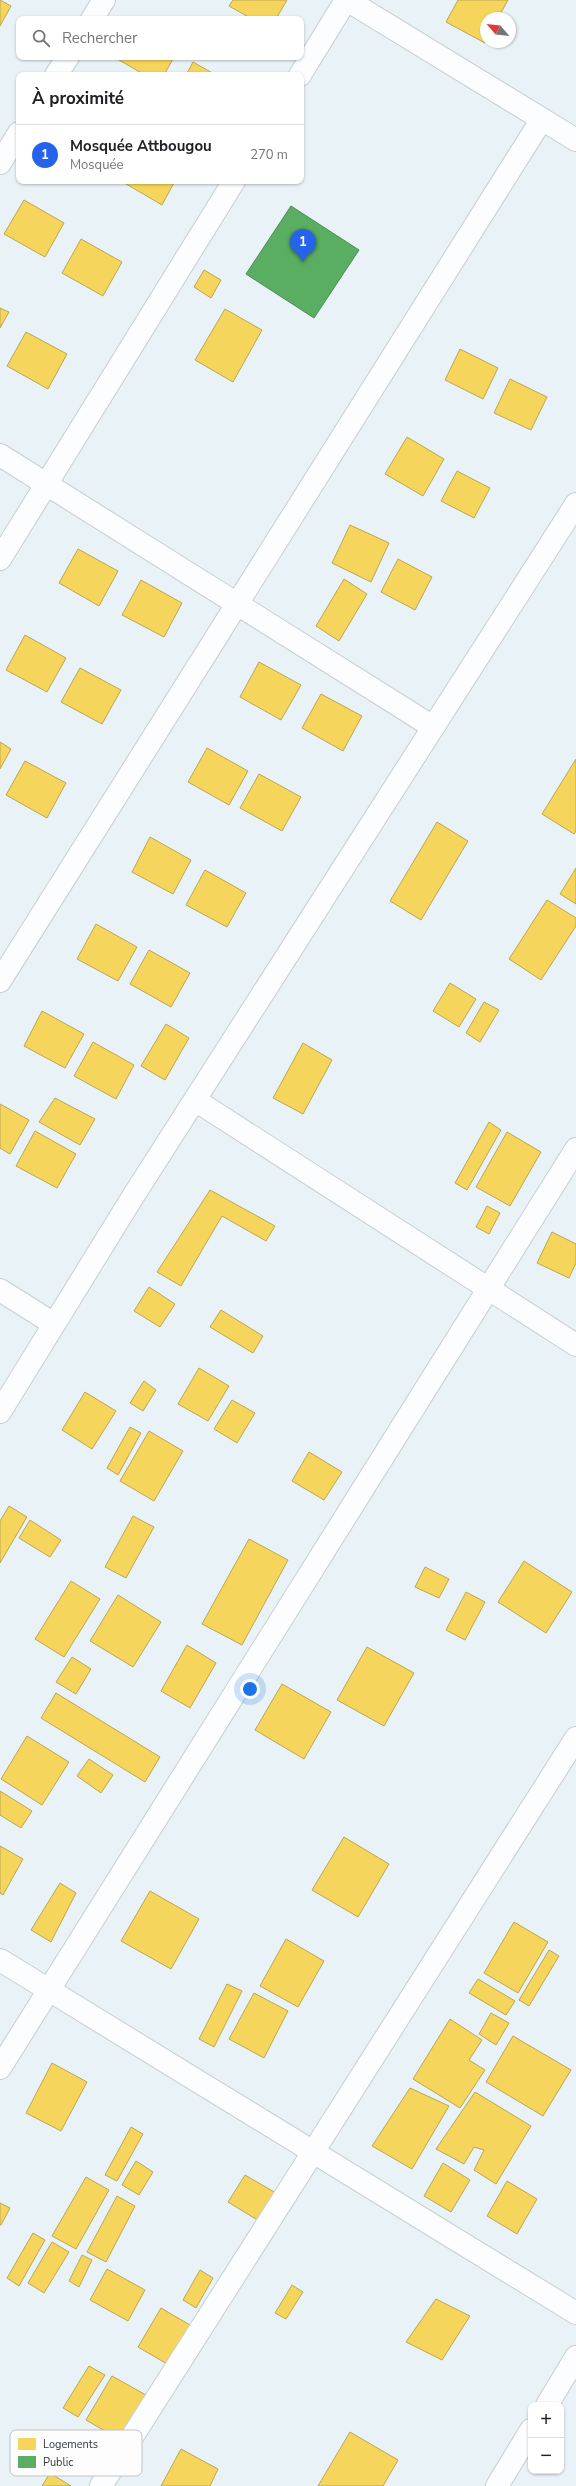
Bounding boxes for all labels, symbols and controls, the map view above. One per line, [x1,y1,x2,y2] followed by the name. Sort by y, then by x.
[480,12,516,48] north arrow
[16,16,304,60] search box
[30,27,52,49] icon: search
[62,28,137,48] text: Rechercher
[32,87,124,110] text: À proximité
[70,136,212,156] text: Mosquée Attbougou
[41,146,49,164] text: 1
[250,146,288,164] text: 270 m
[70,156,123,174] text: Mosquée
[290,229,316,262] pin: 1
[240,1679,260,1699] your location
[528,2402,564,2474] map controls
[528,2402,564,2438] button: +
[10,2430,142,2476] legend
[43,2437,98,2452] text: Logements
[528,2438,564,2474] button: −
[43,2455,73,2470] text: Public

